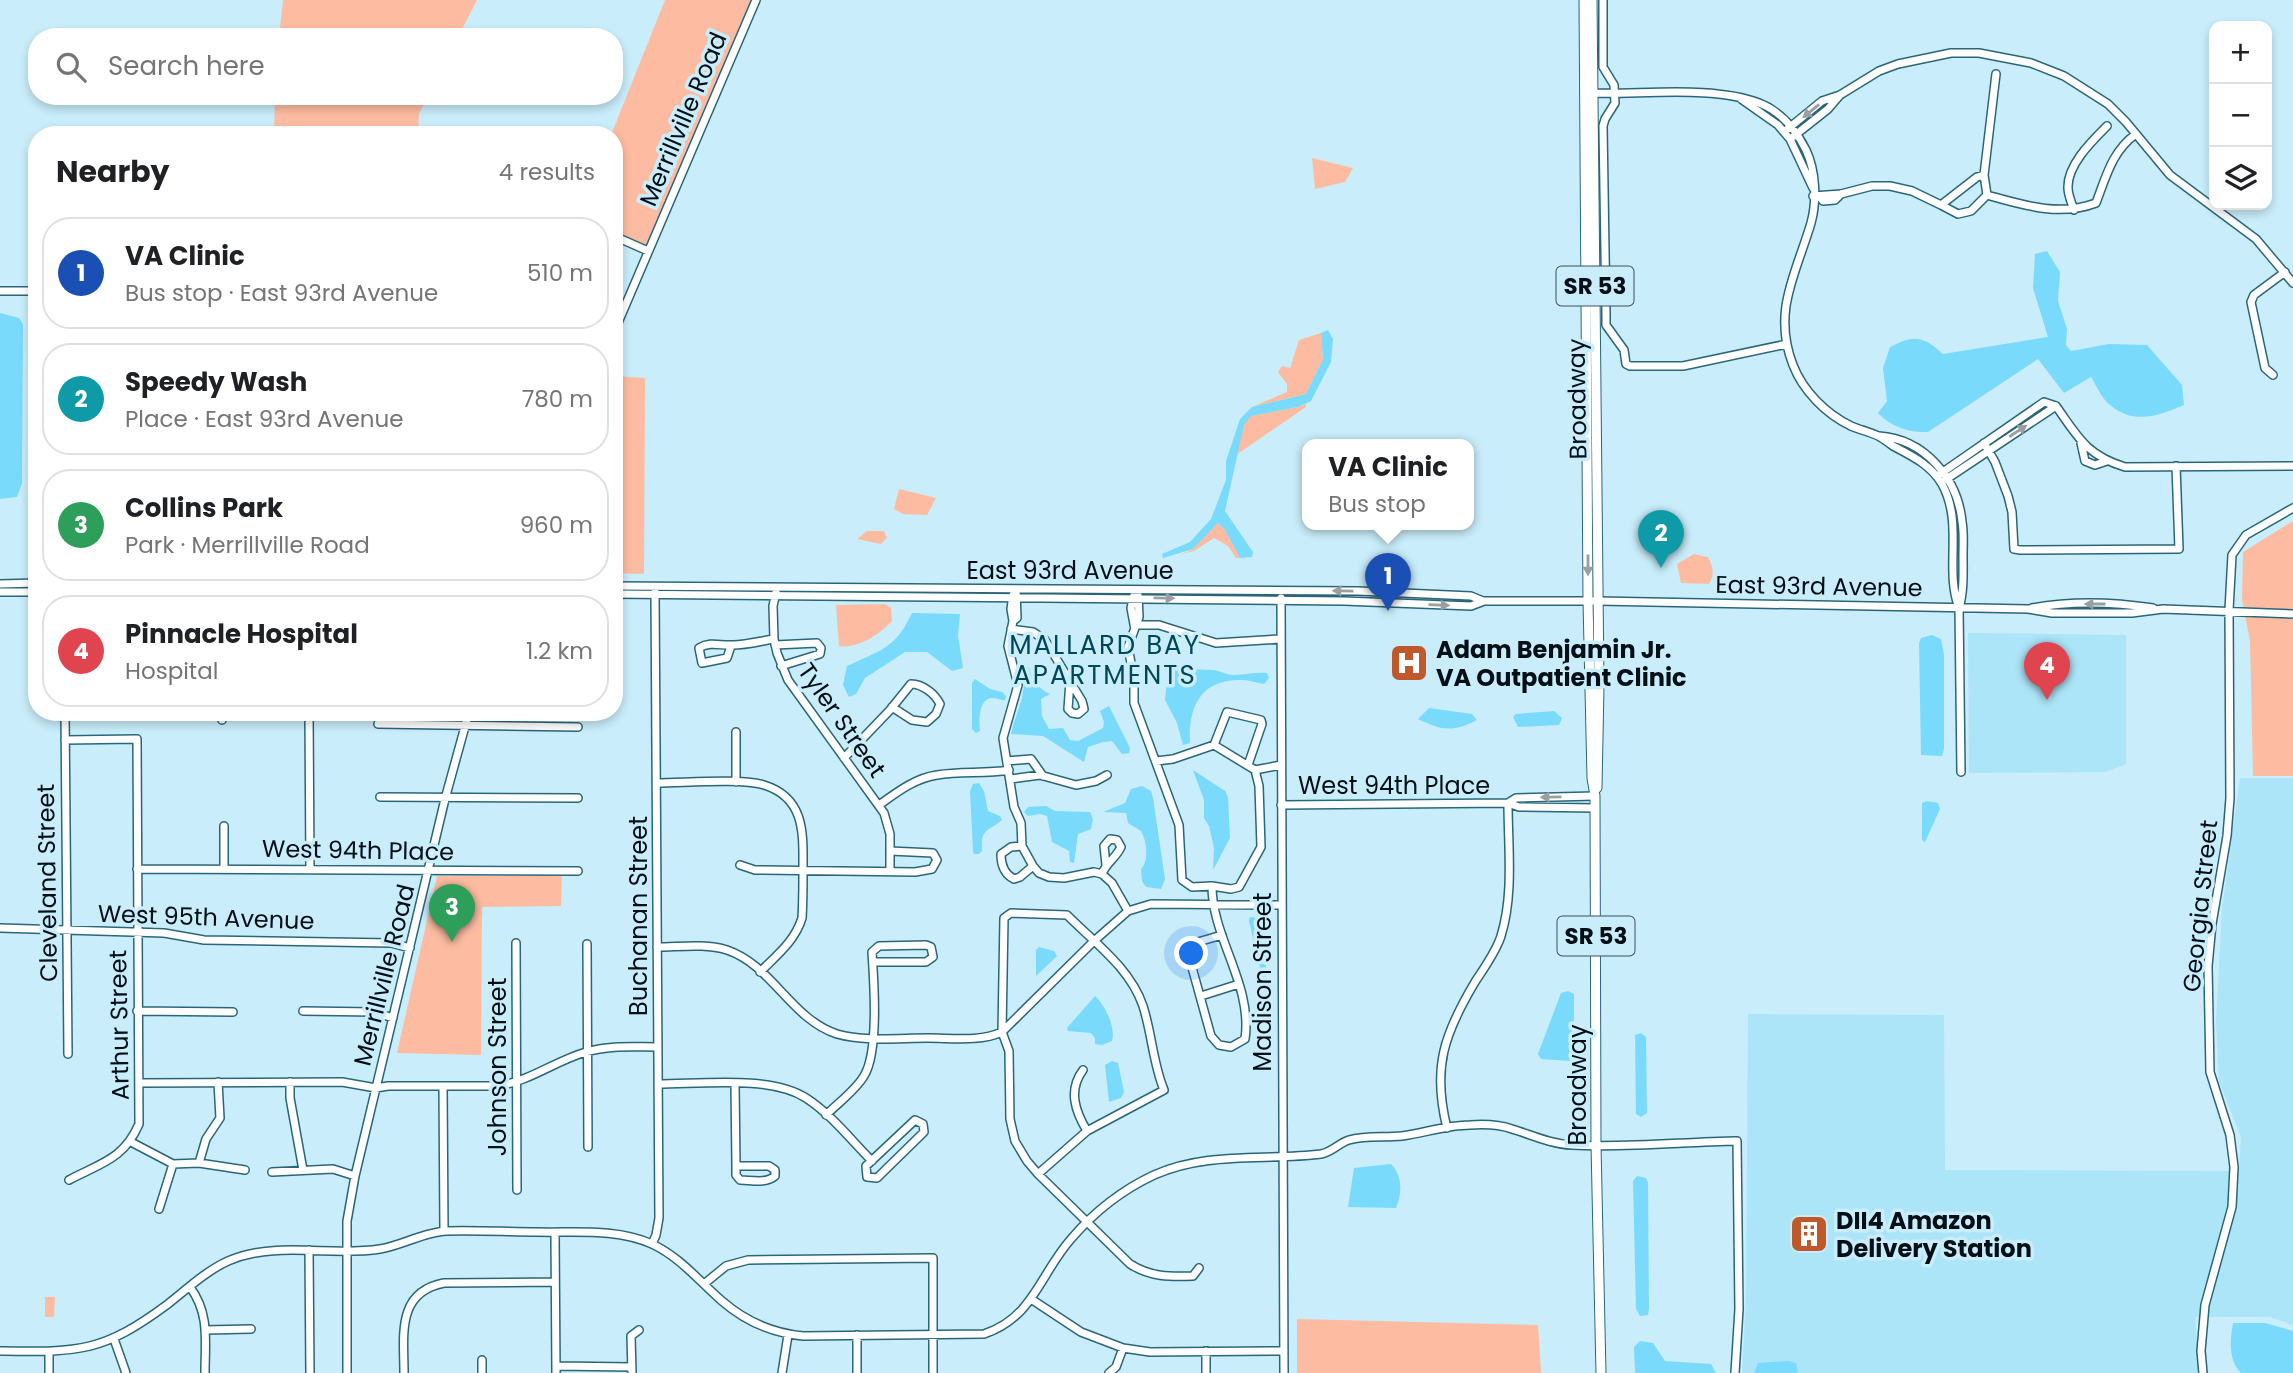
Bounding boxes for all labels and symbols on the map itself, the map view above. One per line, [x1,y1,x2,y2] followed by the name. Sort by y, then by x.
[631,27,735,211] street label: Merrillville Road
[1802,103,1819,118] one-way arrow
[1556,266,1634,306] road number: SR 53
[1559,338,1595,460] street label: Broadway
[2009,424,2027,438] one-way arrow
[1638,510,1684,568] pin: 2
[1365,553,1411,611] pin: 1
[966,554,1174,587] street label: East 93rd Avenue
[1582,554,1594,576] one-way arrow
[1715,568,1923,604] street label: East 93rd Avenue
[1332,585,1354,597] one-way arrow
[1154,593,1176,604] one-way arrow
[2084,598,2106,610] one-way arrow
[1429,599,1451,610] one-way arrow
[1009,627,1201,693] district label: MALLARD BAY APARTMENTS
[1436,633,1687,694] place label: Adam Benjamin Jr. VA Outpatient Clinic
[1388,642,1430,684] hospital icon: Adam Benjamin Jr. VA Outpatient Clinic
[2024,642,2070,700] pin: 4
[790,656,894,784] street label: Tyler Street
[1298,769,1490,802] street label: West 94th Place
[29,784,65,982] street label: Cleveland Street
[1539,791,1561,803] one-way arrow
[622,816,655,1016] street label: Buchanan Street
[2175,818,2225,994] street label: Georgia Street
[262,832,454,868] street label: West 94th Place
[345,881,423,1069] street label: Merrillville Road
[429,884,475,942] pin: 3
[1246,893,1279,1071] street label: Madison Street
[97,897,315,937] street label: West 95th Avenue
[1558,917,1634,956] road number: SR 53
[1174,936,1208,970] your location
[101,950,137,1100] street label: Arthur Street
[481,978,514,1156] street label: Johnson Street
[1561,1024,1594,1145] street label: Broadway
[1836,1204,2032,1265] place label: DII4 Amazon Delivery Station
[1788,1213,1830,1255] building icon: DII4 Amazon Delivery Station

